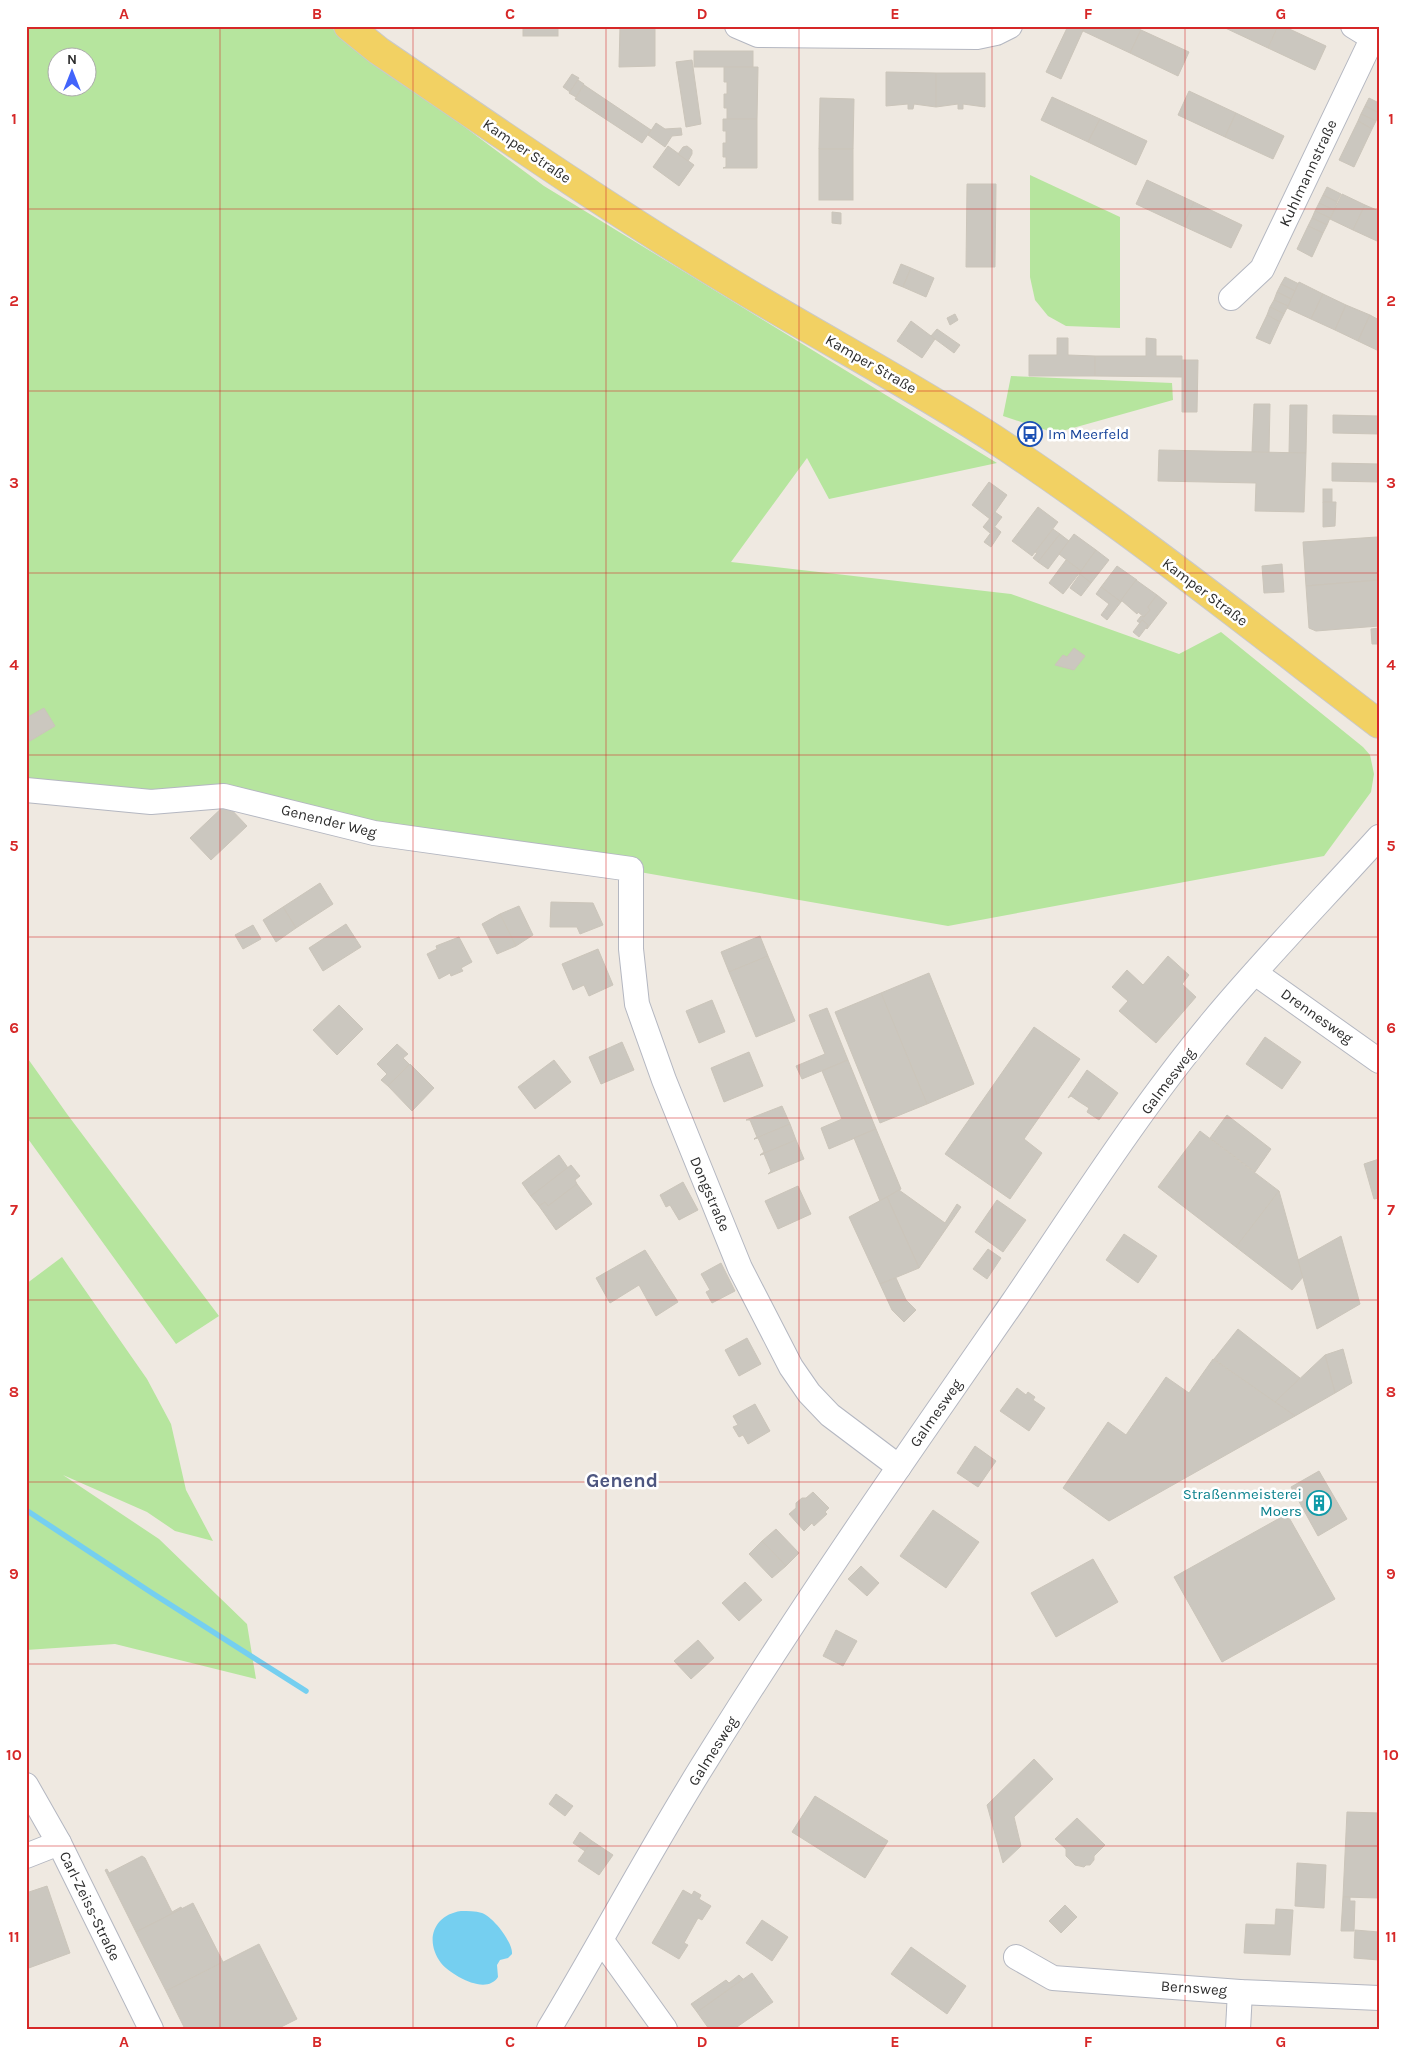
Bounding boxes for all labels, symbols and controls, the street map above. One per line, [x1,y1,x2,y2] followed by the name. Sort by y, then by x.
[119,4,129,23] text: A
[312,4,322,23] text: B
[505,4,515,23] text: C
[697,4,708,23] text: D
[890,4,900,23] text: E
[1084,4,1093,23] text: F
[1276,4,1286,23] text: G
[48,48,98,98] north arrow
[67,51,77,68] text: N
[11,109,17,128] text: 1
[1388,109,1394,128] text: 1
[480,115,574,187] street label: Kamper Straße
[1275,117,1341,229] street label: Kuhlmannstraße
[9,291,19,310] text: 2
[1386,291,1396,310] text: 2
[822,331,920,397] street label: Kamper Straße
[1017,421,1043,447] bus stop icon: Im Meerfeld
[1048,425,1129,443] place label: Im Meerfeld
[9,473,19,492] text: 3
[1386,473,1396,492] text: 3
[1159,554,1251,630] street label: Kamper Straße
[9,655,19,674] text: 4
[1386,655,1396,674] text: 4
[279,800,379,842] street label: Genender Weg
[9,836,19,855] text: 5
[1386,836,1396,855] text: 5
[1278,985,1357,1048] street label: Drennesweg
[9,1018,19,1037] text: 6
[1386,1018,1396,1037] text: 6
[1137,1044,1199,1118] street label: Galmesweg
[686,1154,734,1234] street label: Dongstraße
[10,1200,18,1219] text: 7
[1387,1200,1395,1219] text: 7
[906,1375,966,1450] street label: Galmesweg
[9,1382,19,1401] text: 8
[1386,1382,1396,1401] text: 8
[586,1469,658,1492] district label: Genend
[1183,1485,1302,1520] place label: Straßenmeisterei Moers
[1306,1490,1332,1516] building icon: Straßenmeisterei Moers
[9,1564,19,1583] text: 9
[1386,1564,1396,1583] text: 9
[684,1712,742,1789] street label: Galmesweg
[6,1745,22,1764] text: 10
[1383,1745,1399,1764] text: 10
[56,1848,124,1964] street label: Carl-Zeiss-Straße
[8,1927,20,1946] text: 11
[1385,1927,1397,1946] text: 11
[1160,1977,1228,1999] street label: Bernsweg
[119,2032,129,2051] text: A
[312,2032,322,2051] text: B
[505,2032,515,2051] text: C
[697,2032,708,2051] text: D
[890,2032,900,2051] text: E
[1084,2032,1093,2051] text: F
[1276,2032,1286,2051] text: G

